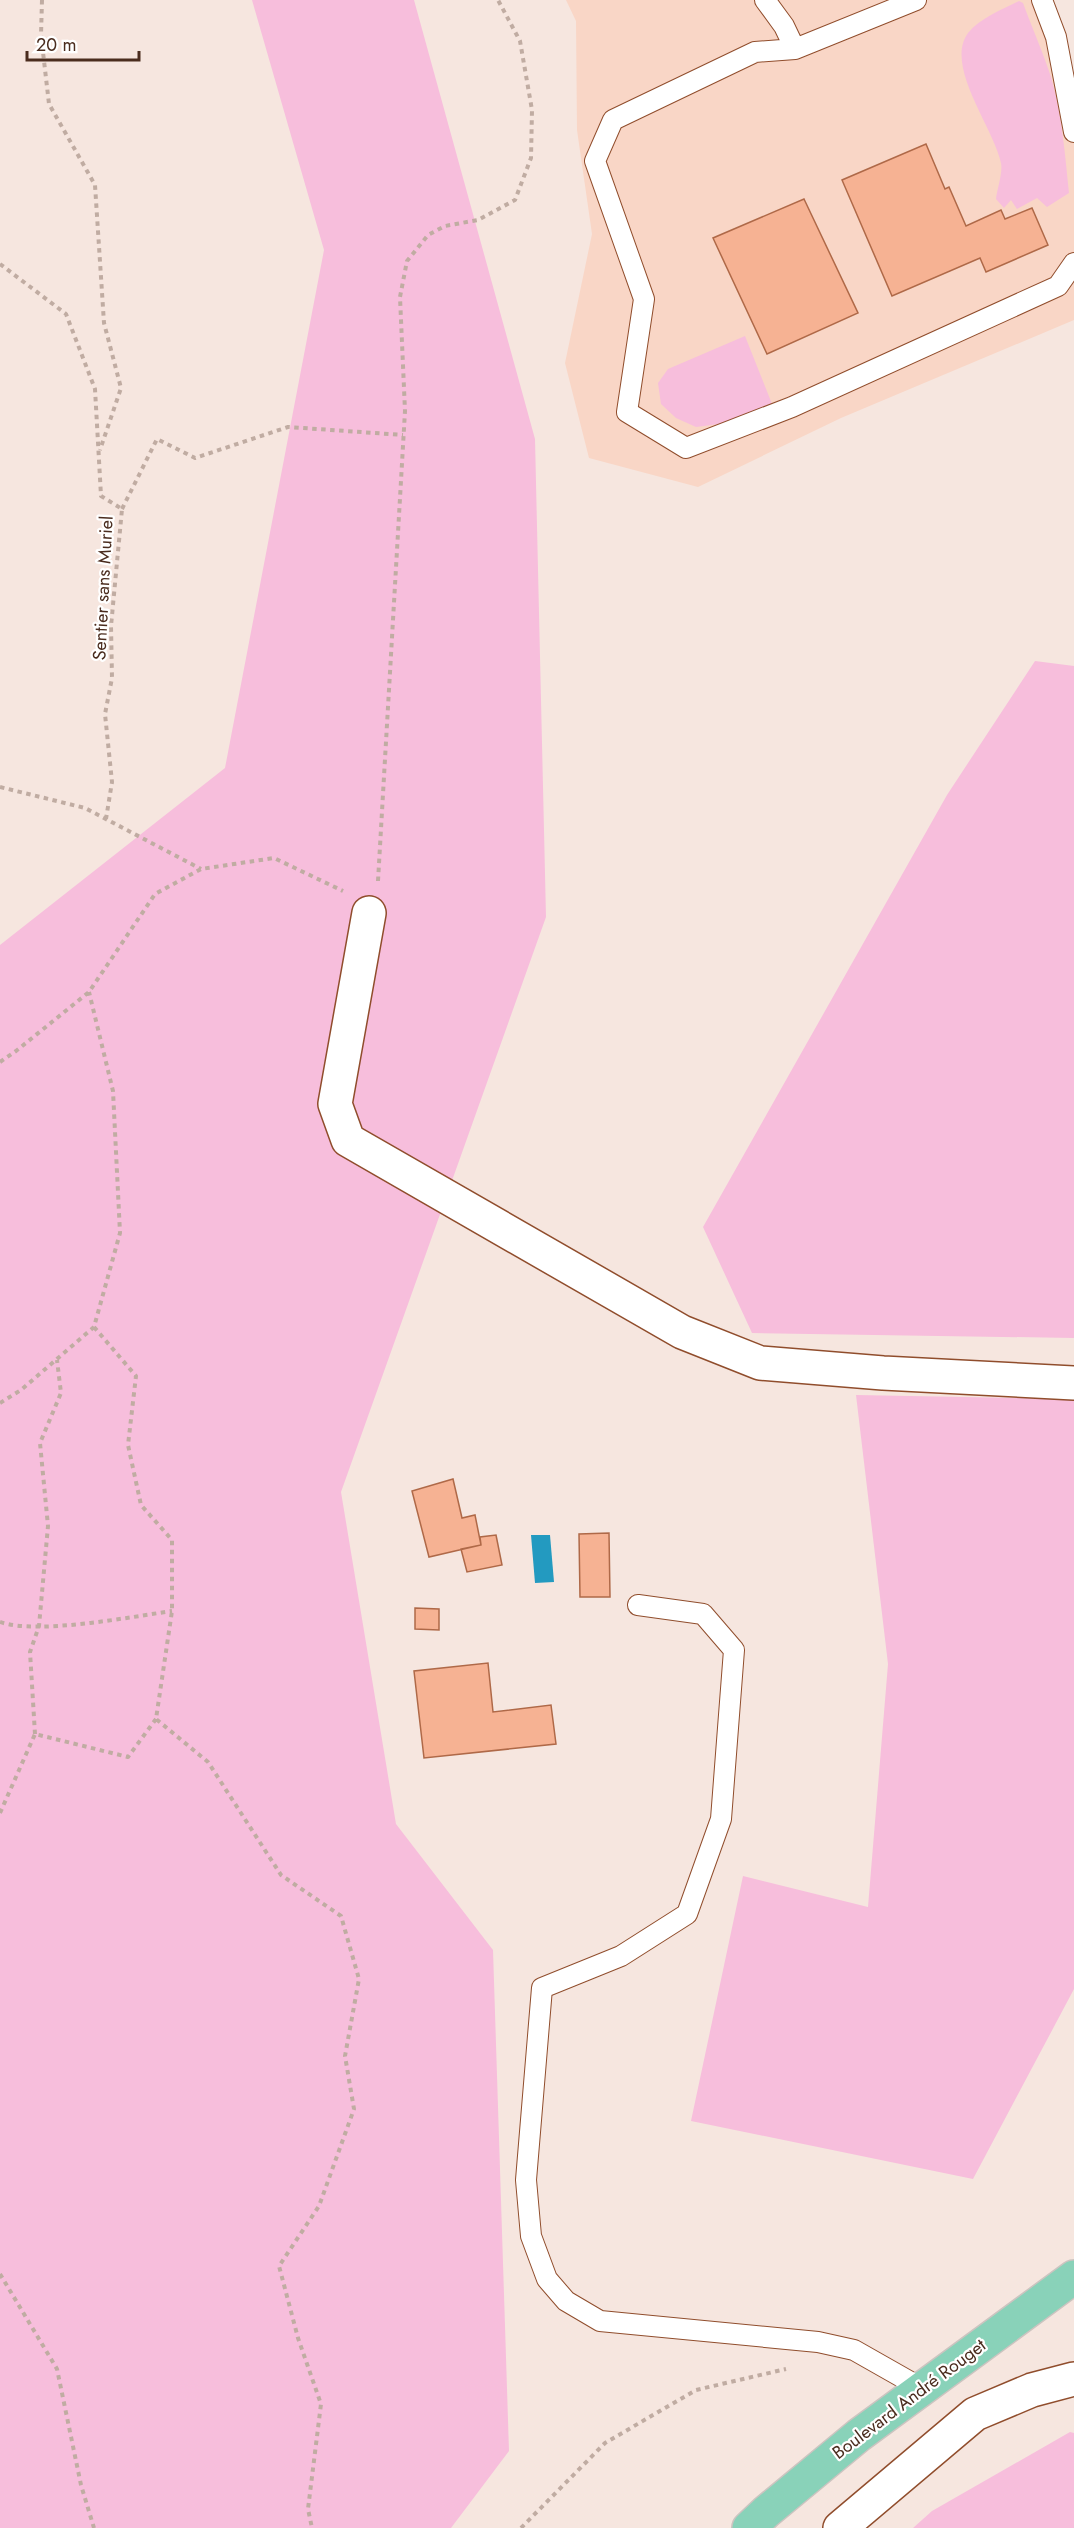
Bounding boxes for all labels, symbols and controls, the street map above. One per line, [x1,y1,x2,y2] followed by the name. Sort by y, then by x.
[27,24,140,62] scale bar
[36,32,76,58] text: 20 m
[86,515,120,661] street label: Sentier sans Muriel
[827,2332,992,2465] street label: Boulevard André Rouget

